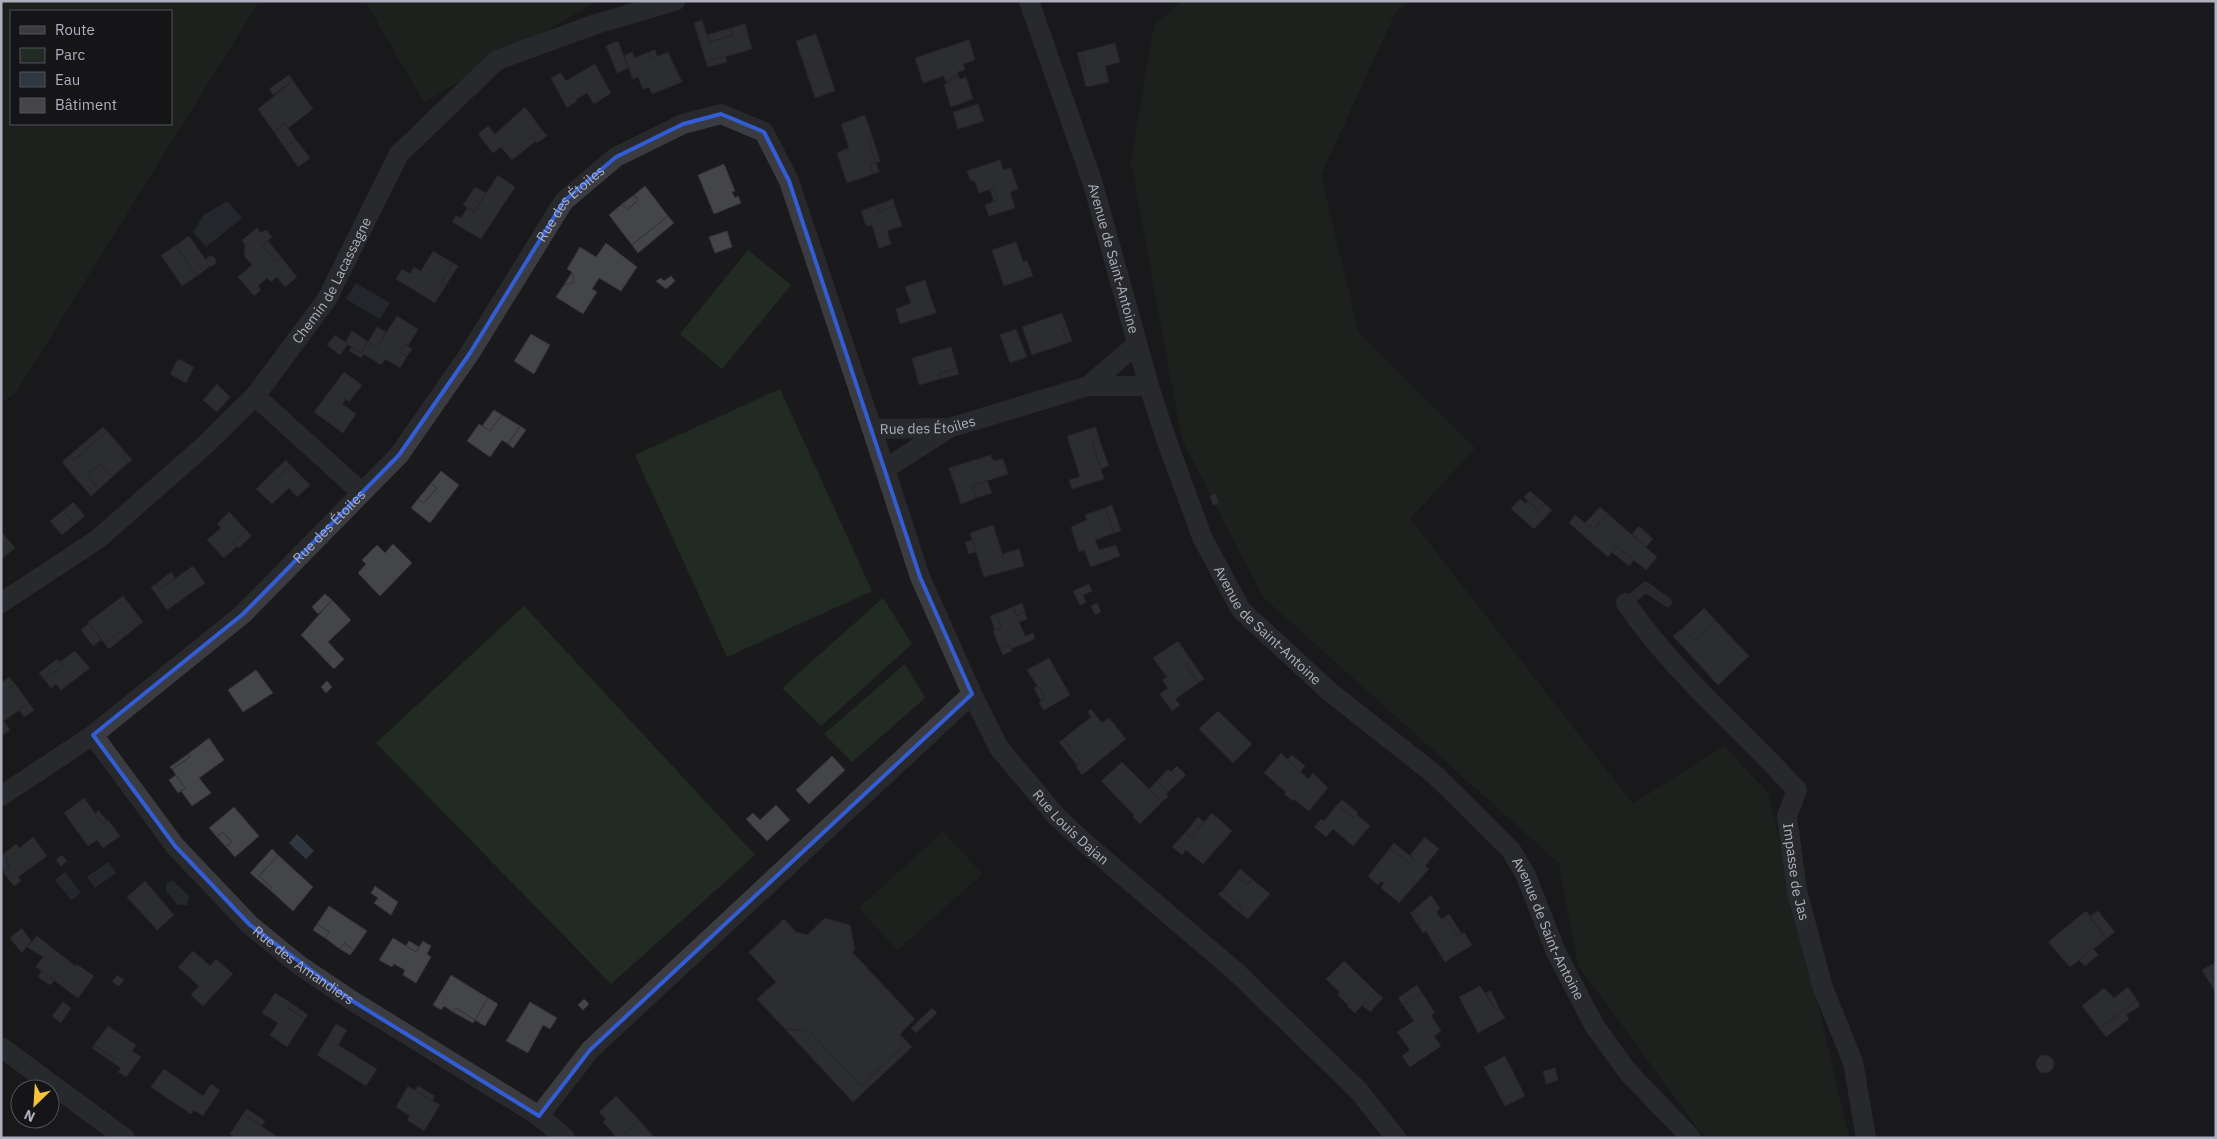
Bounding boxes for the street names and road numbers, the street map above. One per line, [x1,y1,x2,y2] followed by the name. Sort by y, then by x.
[532,161,608,245] street label: Rue des Étoiles
[1084,181,1143,336] street label: Avenue de Saint-Antoine
[288,214,375,347] street label: Chemin de Lacassagne
[880,411,978,438] street label: Rue des Étoiles
[289,485,369,567] street label: Rue des Étoiles
[1210,563,1325,689] street label: Avenue de Saint-Antoine
[1029,786,1113,868] street label: Rue Louis Dajan
[1779,822,1814,923] street label: Impasse de Jas
[1508,854,1589,1003] street label: Avenue de Saint-Antoine
[249,922,358,1009] street label: Rue des Amandiers

